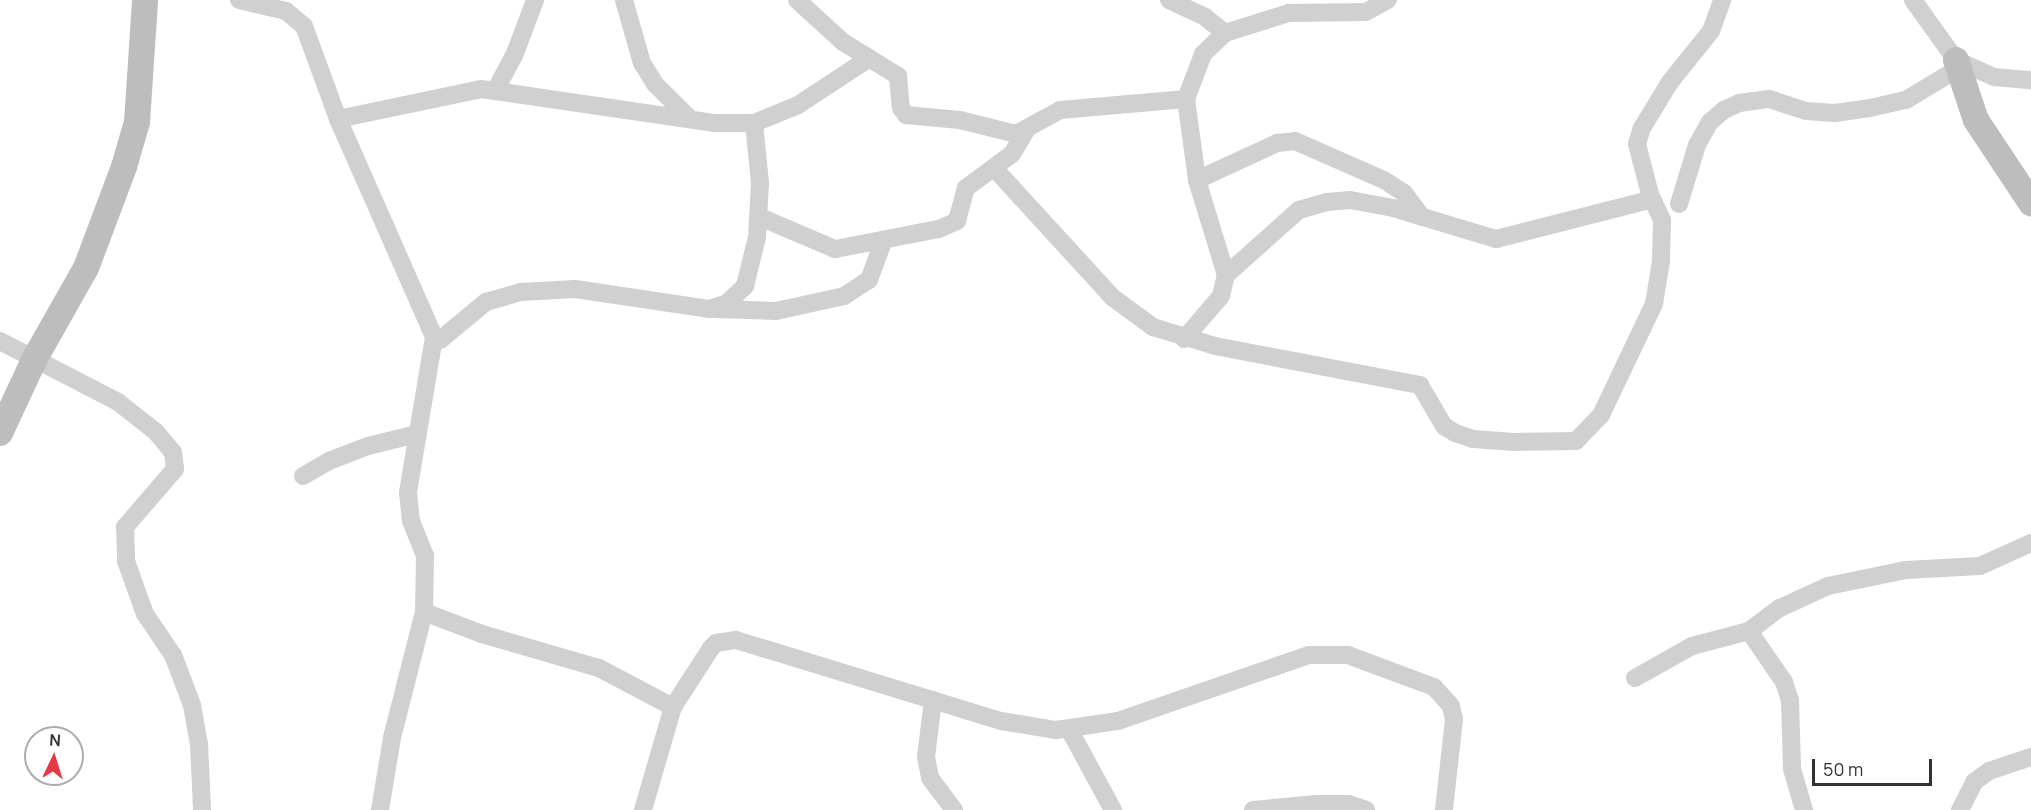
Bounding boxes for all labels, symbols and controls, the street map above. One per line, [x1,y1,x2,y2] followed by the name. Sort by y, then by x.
[24,726,84,786] north arrow
[49,729,62,751] text: N
[1815,747,1935,785] scale bar
[1823,757,1863,781] text: 50 m

